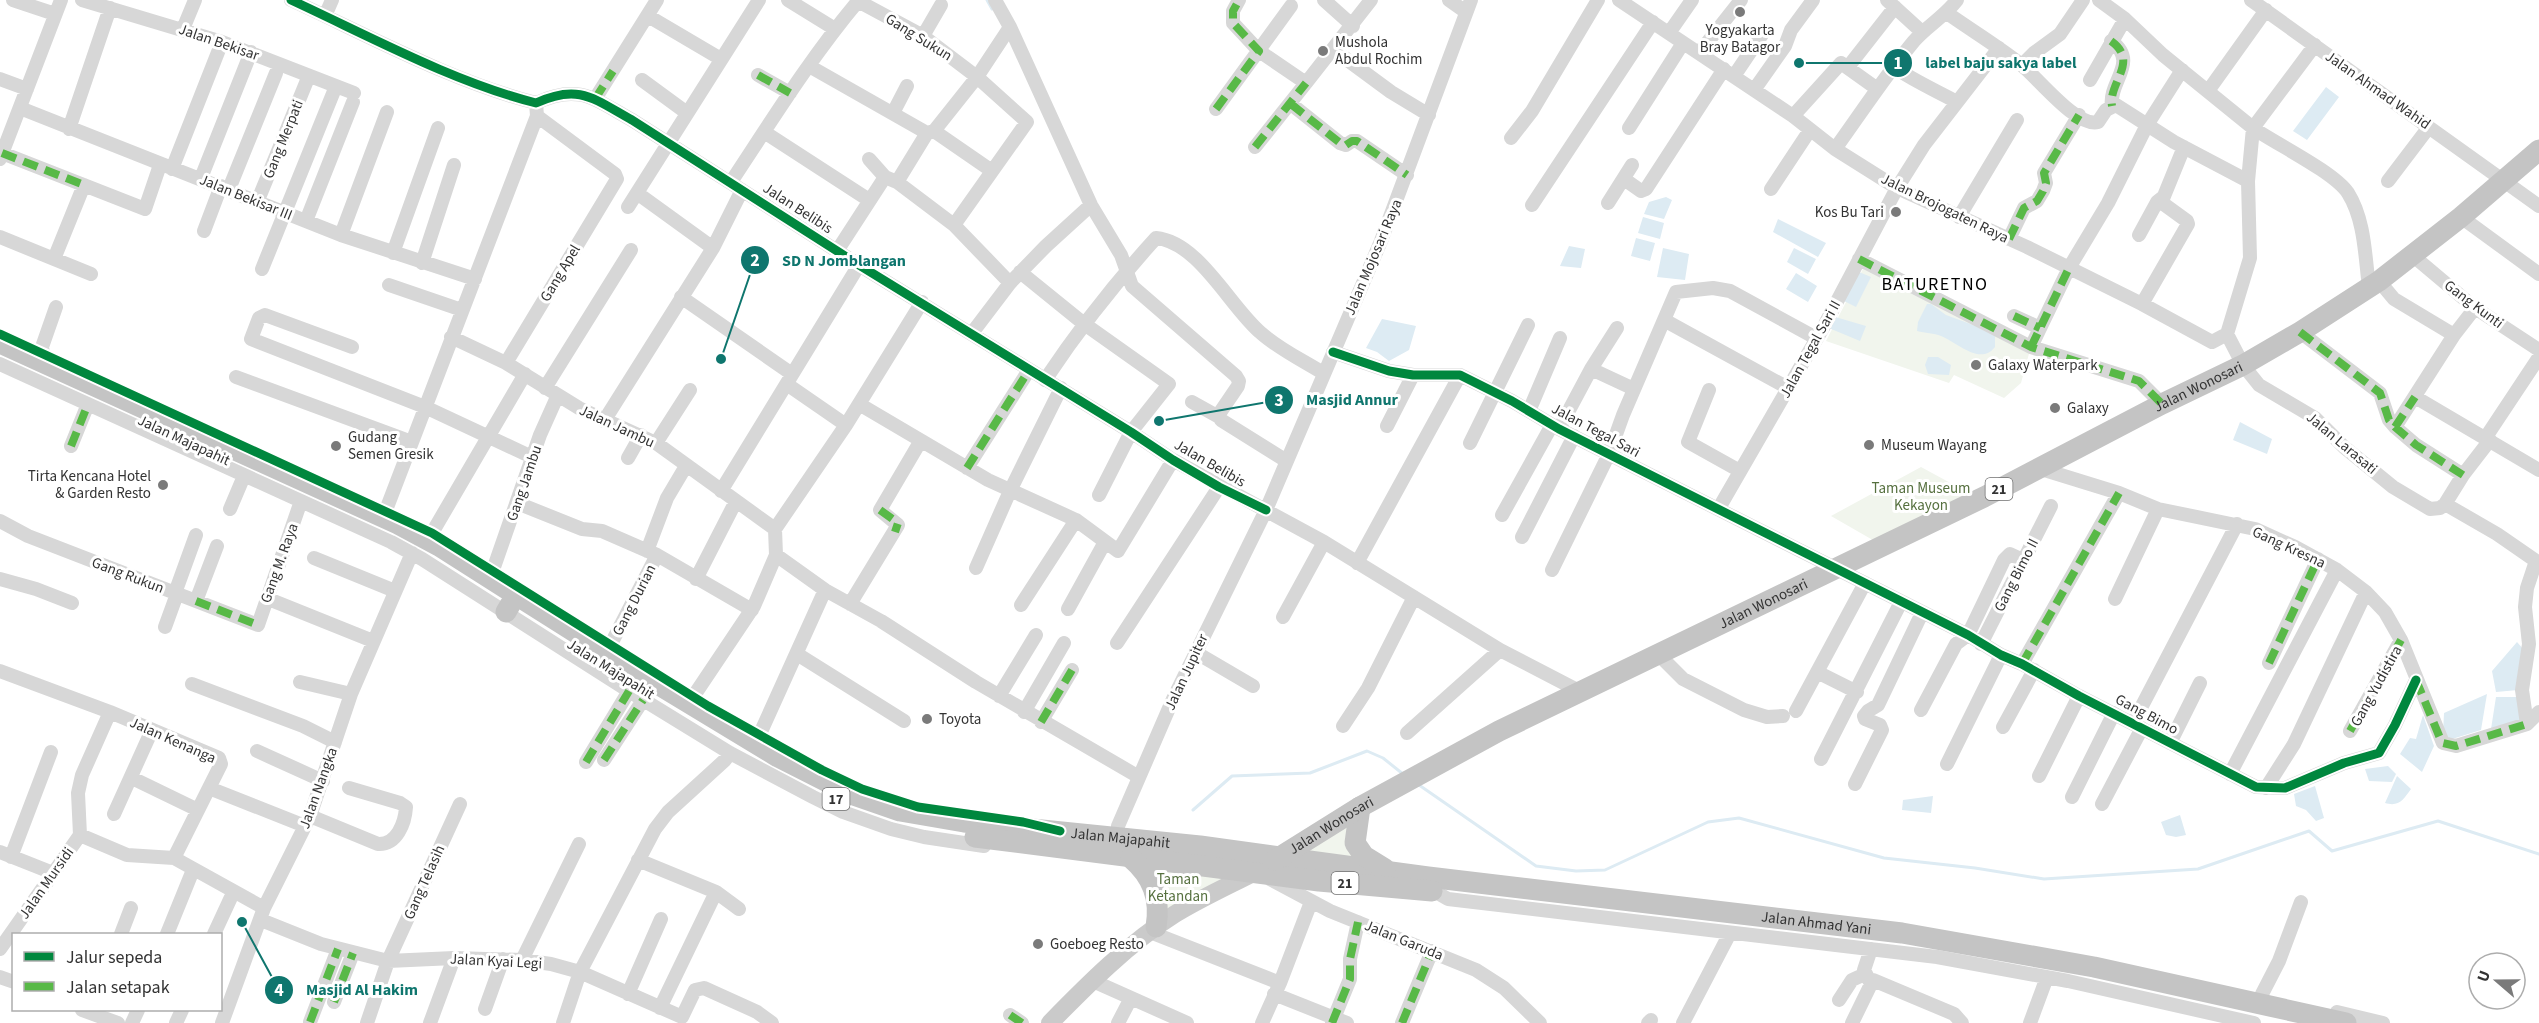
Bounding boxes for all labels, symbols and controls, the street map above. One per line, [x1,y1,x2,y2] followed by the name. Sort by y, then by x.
[1733,5,1747,19] marker: Yogyakarta Bray Batagor
[881,9,956,66] street label: Gang Sukun
[176,19,263,66] street label: Jalan Bekisar
[1700,20,1781,58] place label: Yogyakarta Bray Batagor
[1335,32,1422,70] place label: Mushola Abdul Rochim
[1316,44,1330,58] marker: Mushola Abdul Rochim
[1883,46,2088,80] callout: label baju sakya label
[2321,46,2435,135] street label: Jalan Ahmad Wahid
[1893,51,1903,76] text: 1
[1925,52,2077,74] text: label baju sakya label
[258,97,309,182] street label: Gang Merpati
[1877,168,2012,249] street label: Jalan Brojogaten Raya
[196,169,295,226] street label: Jalan Bekisar III
[759,178,837,239] street label: Jalan Belibis
[1340,196,1407,318] street label: Jalan Mojosari Raya
[1815,202,1884,223] place label: Kos Bu Tari
[1889,205,1903,219] marker: Kos Bu Tari
[535,241,586,306] street label: Gang Apel
[740,243,918,277] callout: SD N Jomblangan
[750,248,760,273] text: 2
[782,250,906,272] text: SD N Jomblangan
[1881,272,1989,297] district label: BATURETNO
[2440,275,2508,334] street label: Gang Kunti
[1775,297,1846,402] street label: Jalan Tegal Sari II
[1988,355,2098,376] place label: Galaxy Waterpark
[2150,357,2246,418] street label: Jalan Wonosari
[1969,358,1983,372] marker: Galaxy Waterpark
[1264,383,1410,417] callout: Masjid Annur
[1274,388,1284,413] text: 3
[1306,389,1399,411] text: Masjid Annur
[1548,398,1644,463] street label: Jalan Tegal Sari
[2067,398,2109,419] place label: Galaxy
[576,400,658,453] street label: Jalan Jambu
[2048,401,2062,415] marker: Galaxy
[2302,407,2382,479] street label: Jalan Larasati
[134,410,233,471] street label: Jalan Majapahit
[348,427,434,465] place label: Gudang Semen Gresik
[1170,434,1249,492] street label: Jalan Belibis
[1881,435,1987,456] place label: Museum Wayang
[1862,438,1876,452] marker: Museum Wayang
[329,439,343,453] marker: Gudang Semen Gresik
[502,442,547,524] street label: Gang Jambu
[28,466,151,504] place label: Tirta Kencana Hotel & Garden Resto
[156,478,170,492] marker: Tirta Kencana Hotel & Garden Resto
[1871,478,1971,516] park label: Taman Museum Kekayon
[1986,478,2012,500] road number: 21
[255,520,304,606] street label: Gang M. Raya
[2249,521,2329,574] street label: Gang Kresna
[1989,535,2044,615] street label: Gang Bimo II
[89,552,167,599] street label: Gang Rukun
[607,561,661,640] street label: Gang Durian
[1715,574,1811,634] street label: Jalan Wonosari
[1160,630,1214,714] street label: Jalan Jupiter
[563,634,659,705] street label: Jalan Majapahit
[2346,642,2407,730] street label: Gang Yudistira
[2112,689,2182,740] street label: Gang Bimo
[939,709,981,730] place label: Toyota
[126,712,219,769] street label: Jalan Kenanga
[920,712,934,726] marker: Toyota
[294,745,343,832] street label: Jalan Nangka
[822,788,850,810] road number: 17
[1285,791,1378,860] street label: Jalan Wonosari
[1070,823,1171,854] street label: Jalan Majapahit
[399,842,450,923] street label: Gang Telasih
[14,843,79,924] street label: Jalan Mursidi
[1148,869,1208,907] park label: Taman Ketandan
[1332,872,1358,894] road number: 21
[1760,906,1872,940] street label: Jalan Ahmad Yani
[1361,915,1446,966] street label: Jalan Garuda
[12,933,222,1011] legend
[1050,934,1144,955] place label: Goeboeg Resto
[1031,937,1045,951] marker: Goeboeg Resto
[66,945,162,970] text: Jalur sepeda
[449,949,543,974] street label: Jalan Kyai Legi
[2467,951,2527,1011] north arrow
[2472,967,2496,985] text: U
[264,973,430,1007] callout: Masjid Al Hakim
[66,975,170,1000] text: Jalan setapak
[274,978,284,1003] text: 4
[306,979,418,1001] text: Masjid Al Hakim

